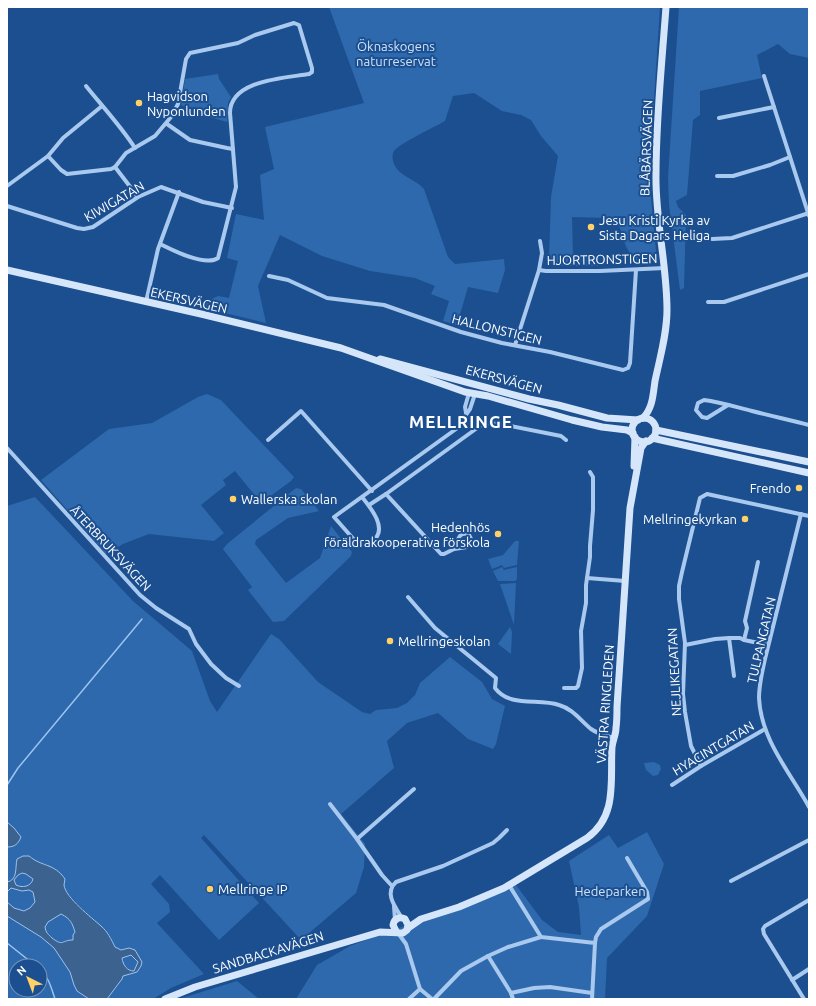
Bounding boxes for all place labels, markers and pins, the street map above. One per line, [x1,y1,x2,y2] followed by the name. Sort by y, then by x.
[147,89,226,118] place label: Hagvidson Nyponlunden
[134,98,144,108] marker: Hagvidson Nyponlunden
[599,213,710,242] place label: Jesu Kristi Kyrka av Sista Dagars Heliga
[586,222,596,232] marker: Jesu Kristi Kyrka av Sista Dagars Heliga
[750,481,791,495] place label: Frendo
[794,483,804,493] marker: Frendo
[241,492,337,506] place label: Wallerska skolan
[228,494,238,504] marker: Wallerska skolan
[643,512,737,526] place label: Mellringekyrkan
[740,514,750,524] marker: Mellringekyrkan
[324,520,490,549] place label: Hedenhös föräldrakooperativa förskola
[493,529,503,539] marker: Hedenhös föräldrakooperativa förskola
[398,634,491,648] place label: Mellringeskolan
[385,636,395,646] marker: Mellringeskolan
[218,882,288,896] place label: Mellringe IP
[205,884,215,894] marker: Mellringe IP

